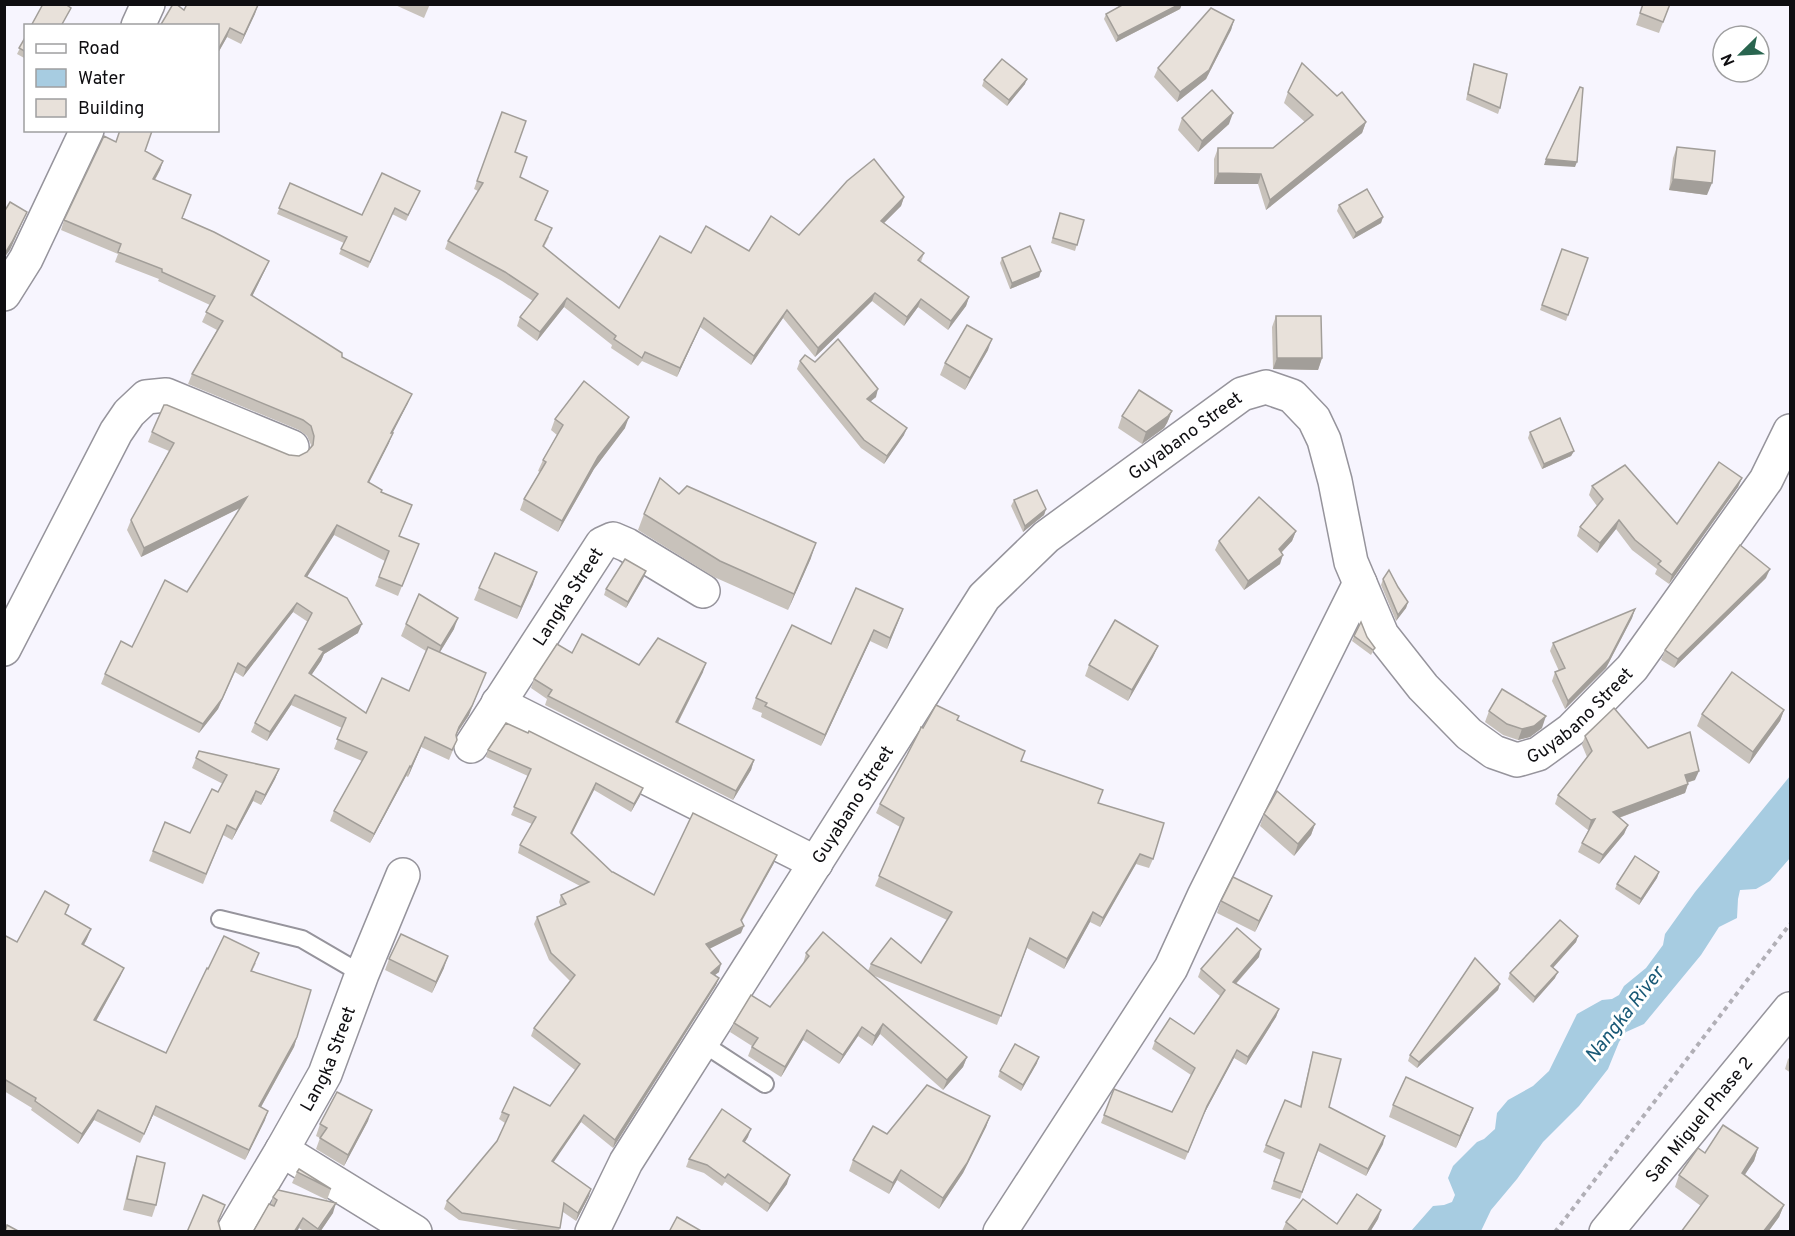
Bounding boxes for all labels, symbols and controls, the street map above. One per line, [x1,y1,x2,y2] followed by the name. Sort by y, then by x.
[24,24,219,132] legend
[1711,24,1771,84] north arrow
[78,38,120,61] text: Road
[1718,50,1741,69] text: N
[78,68,125,91] text: Water
[78,98,144,121] text: Building
[1124,388,1247,486] street label: Guyabano Street
[529,544,609,651] street label: Langka Street
[1524,663,1639,770] street label: Guyabano Street
[808,742,900,869] street label: Guyabano Street
[1580,961,1672,1069] water label: Nangka River
[296,1003,362,1116] street label: Langka Street
[1641,1052,1759,1188] street label: San Miguel Phase 2

